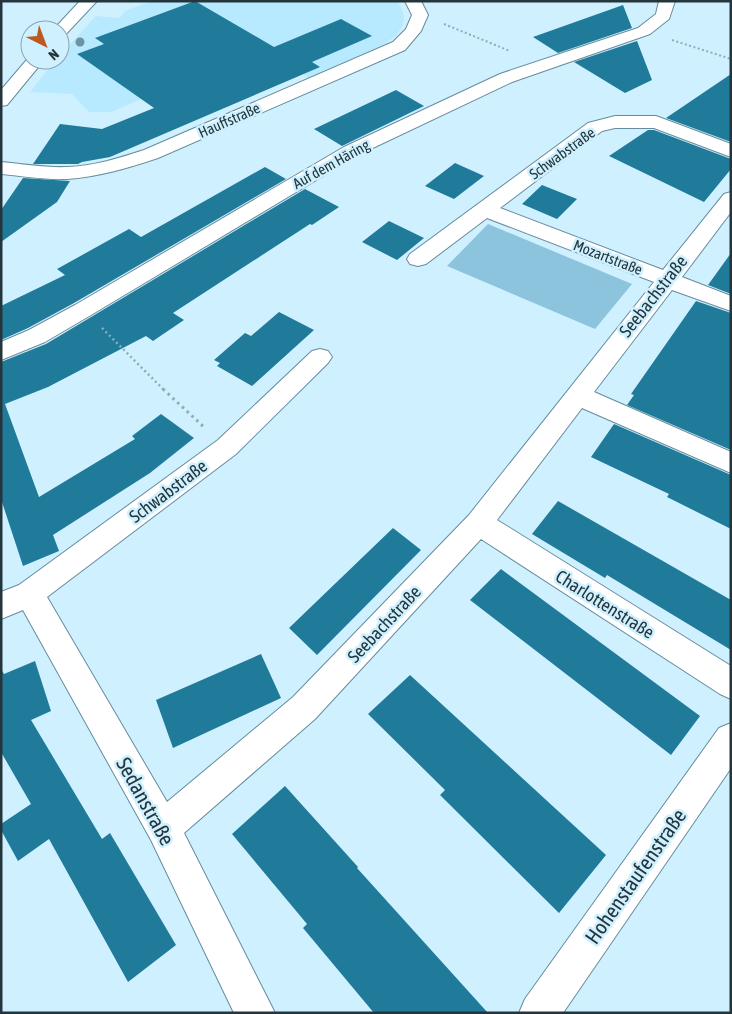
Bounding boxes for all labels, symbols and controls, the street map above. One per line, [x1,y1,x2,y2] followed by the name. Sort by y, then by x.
[20,20,70,70] north arrow
[45,46,62,63] text: N
[196,99,263,141] street label: Hauffstraße
[526,124,598,182] street label: Schwabstraße
[290,136,373,192] street label: Auf dem Häring
[571,236,645,278] street label: Mozartstraße
[615,251,691,341] street label: Seebachstraße
[125,455,211,527] street label: Schwabstraße
[552,565,658,643] street label: Charlottenstraße
[343,581,425,667] street label: Seebachstraße
[112,753,180,849] street label: Sedanstraße
[579,804,691,948] street label: Hohenstaufenstraße

